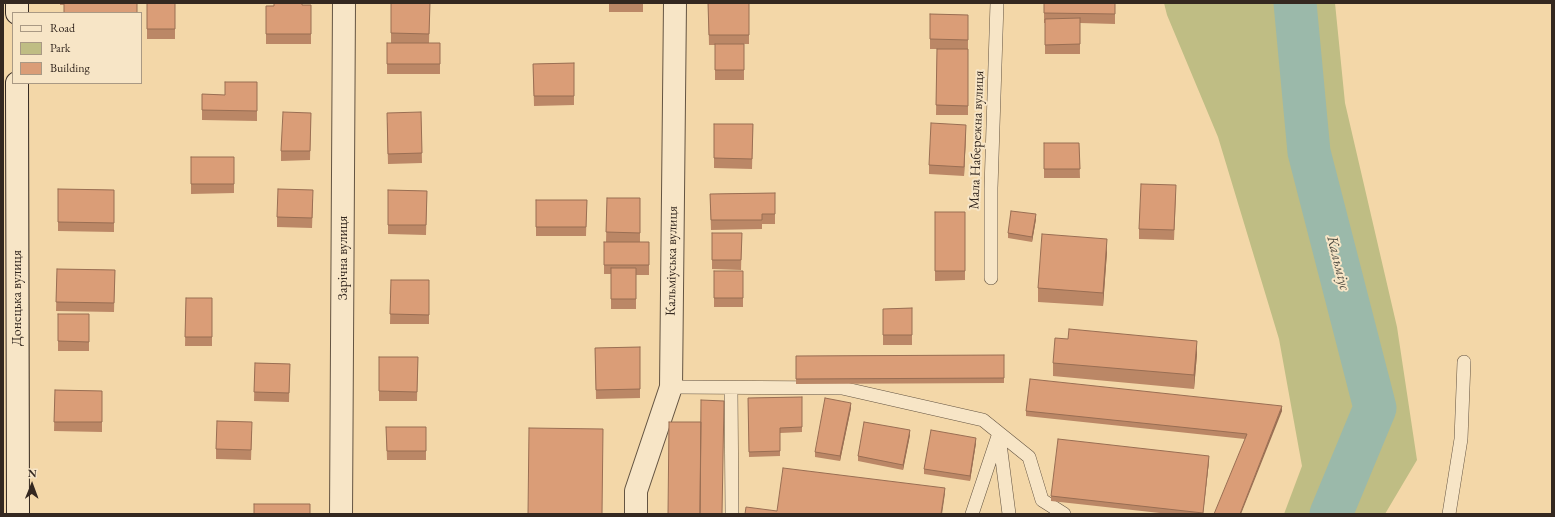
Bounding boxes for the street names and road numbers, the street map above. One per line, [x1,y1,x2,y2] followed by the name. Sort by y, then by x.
[966,70,988,210] street label: Мала Набережна вулиця
[663,206,681,316] street label: Кальміуська вулиця
[335,216,351,300] street label: Зарічна вулиця
[9,250,25,346] street label: Донецька вулиця

